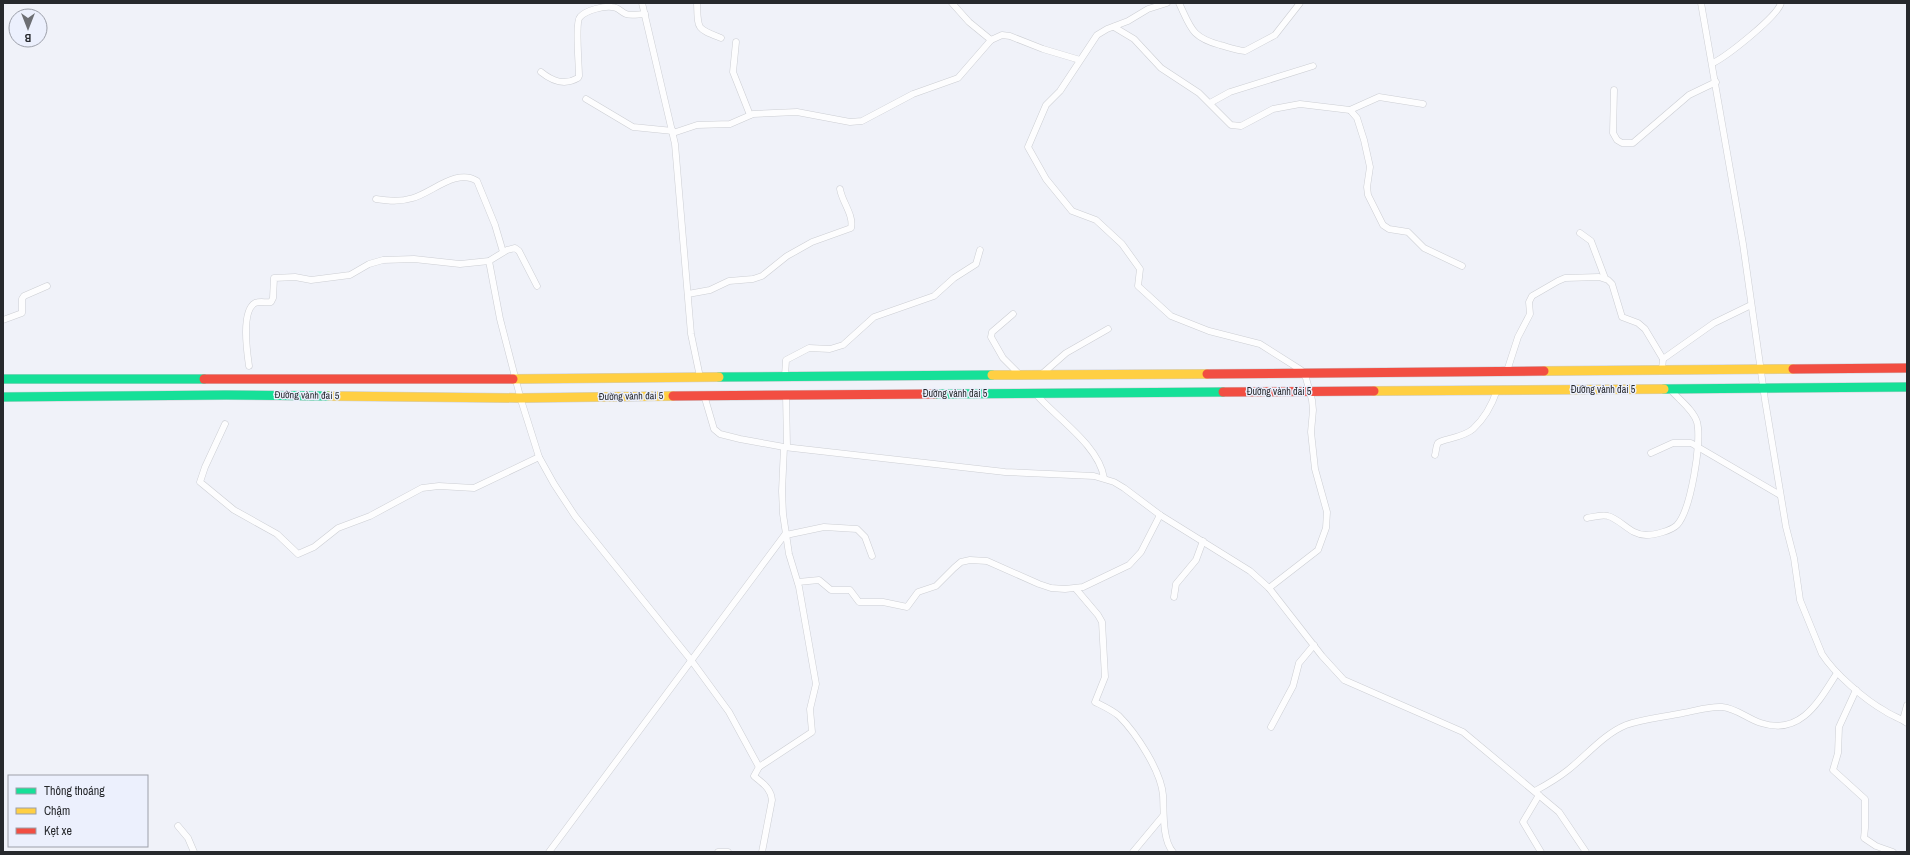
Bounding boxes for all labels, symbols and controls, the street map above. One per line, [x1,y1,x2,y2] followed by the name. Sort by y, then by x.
[8,8,48,48] north arrow
[24,31,31,45] text: B
[1571,383,1636,396] street label: Đường vành đai 5
[1247,385,1312,398] street label: Đường vành đai 5
[923,387,988,400] street label: Đường vành đai 5
[275,388,340,402] street label: Đường vành đai 5
[599,389,664,403] street label: Đường vành đai 5
[8,775,148,847] legend
[44,783,105,799] text: Thông thoáng
[44,803,70,819] text: Chậm
[44,823,72,839] text: Kẹt xe

